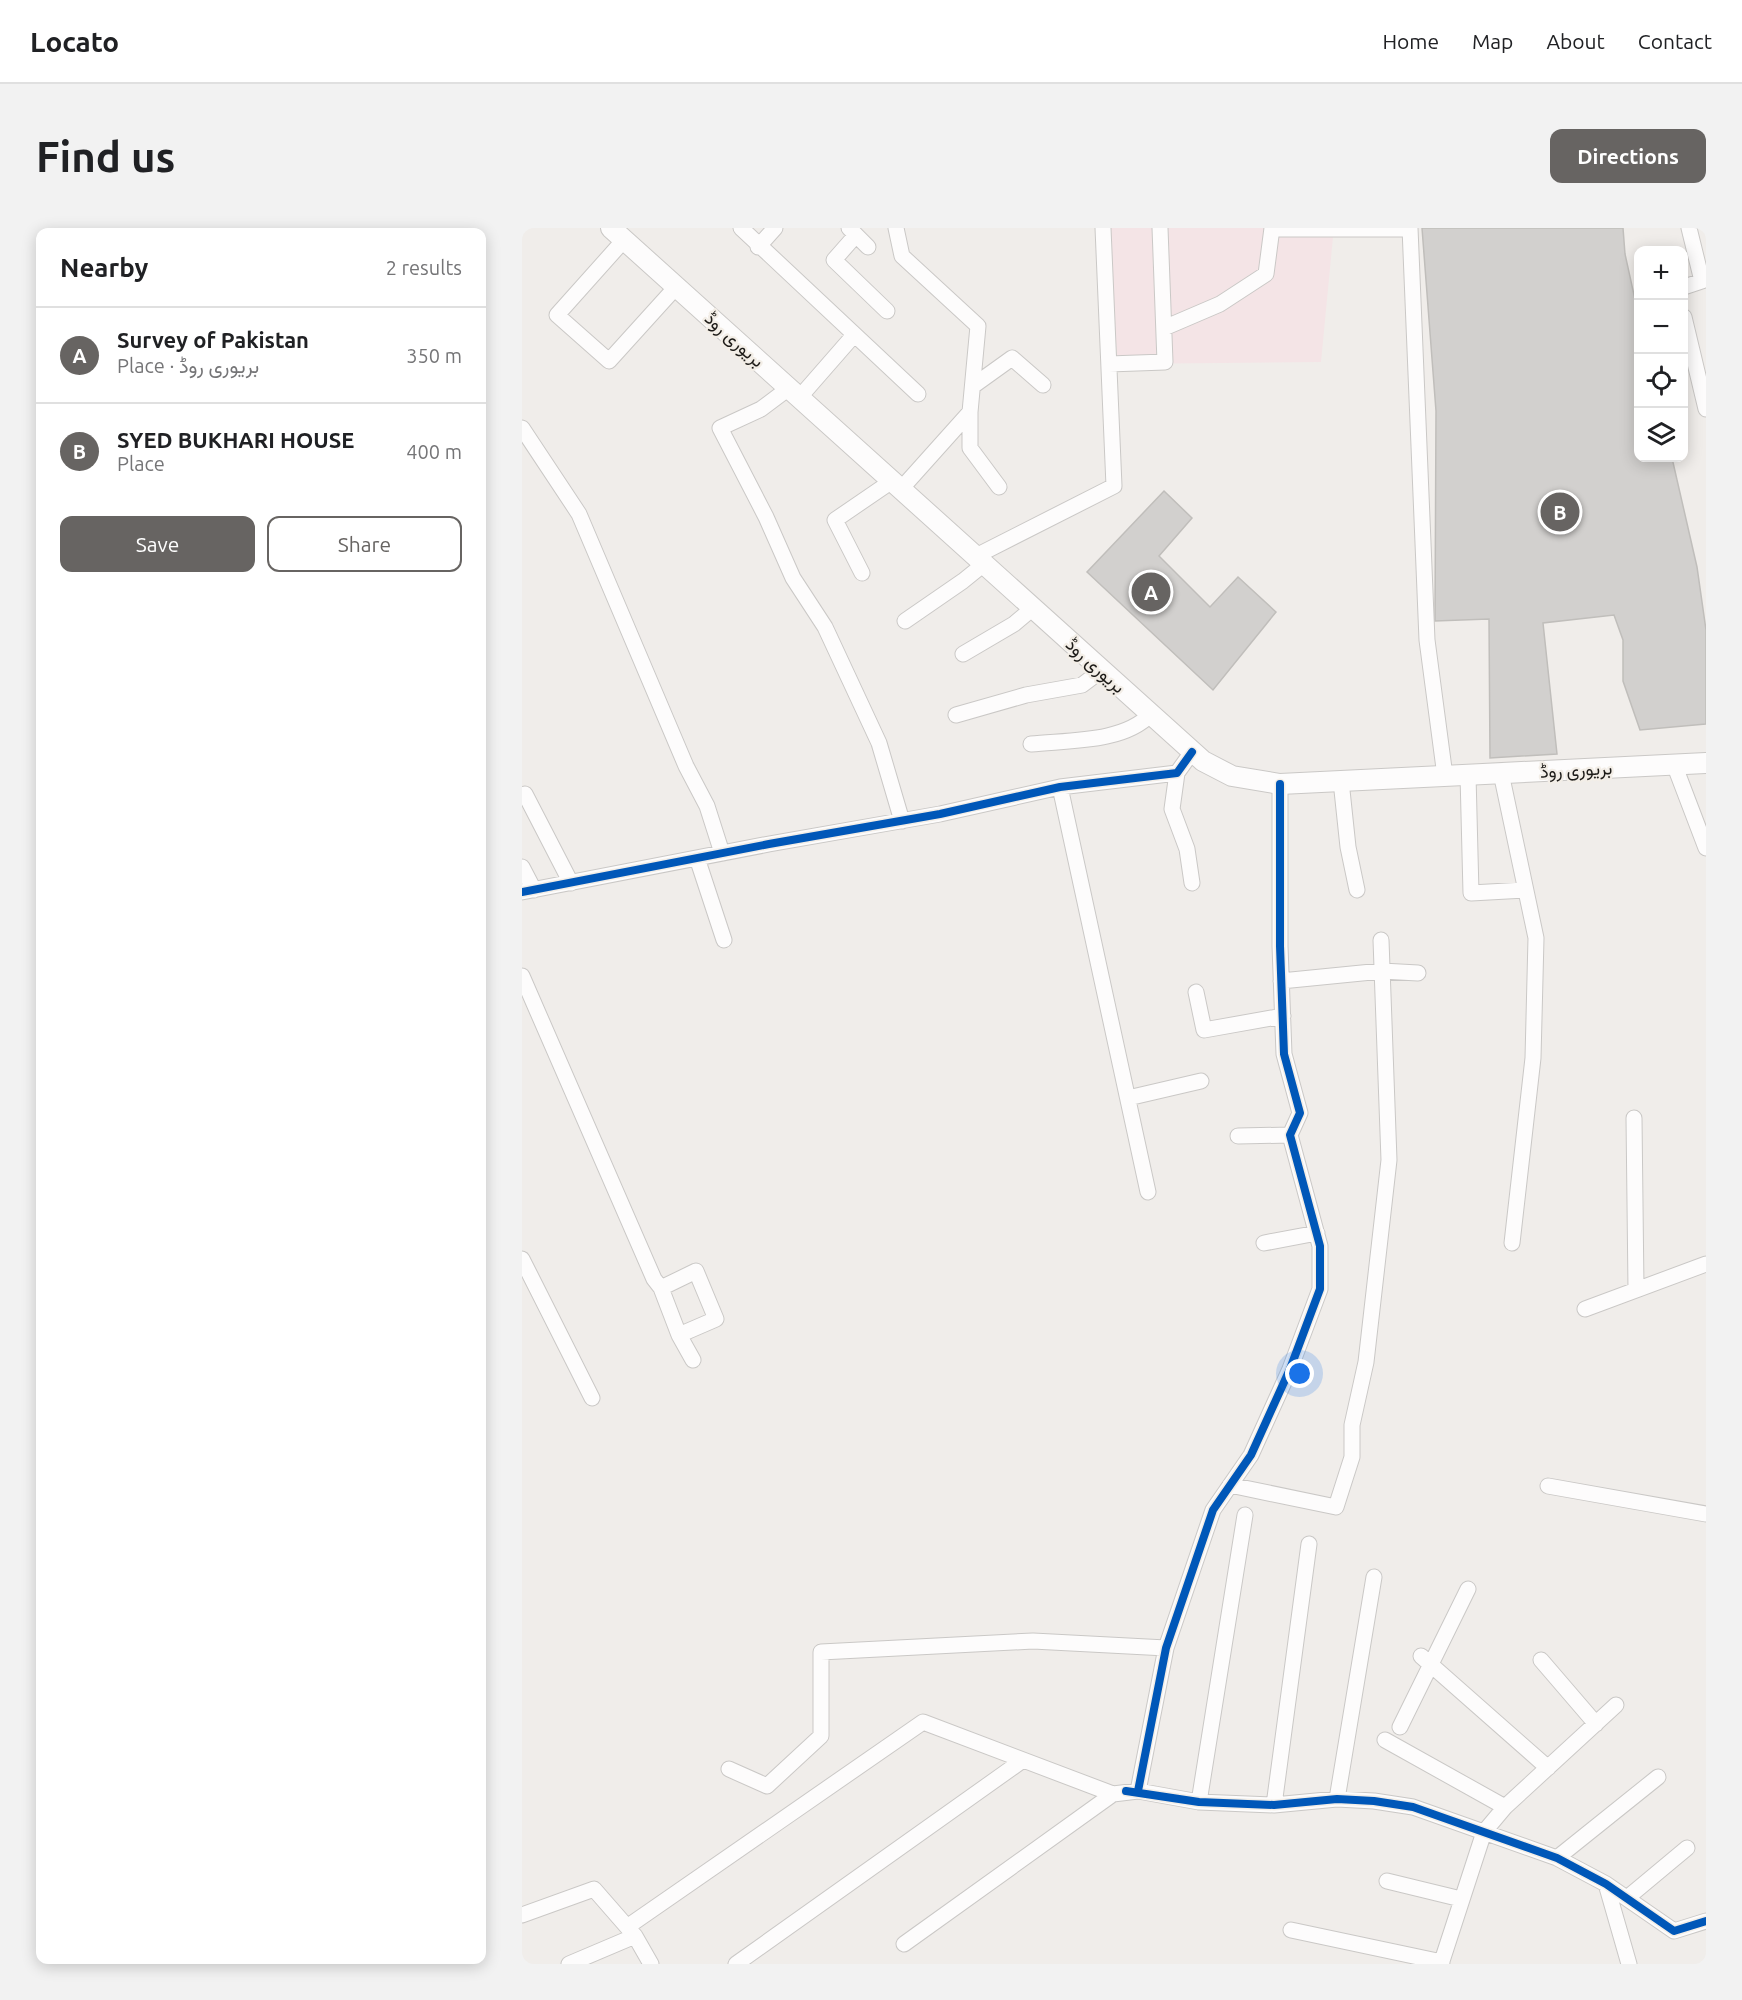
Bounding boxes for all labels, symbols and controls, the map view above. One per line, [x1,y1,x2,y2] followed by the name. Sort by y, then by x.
[30,26,119,57] text: Locato
[1382,29,1439,53] text: Home
[1472,29,1513,53] text: Map
[1546,29,1605,53] text: About
[1638,29,1712,53] text: Contact
[1550,129,1706,183] button: Directions
[36,133,175,180] text: Find us
[1634,246,1688,462] map controls
[1634,246,1688,300] button: +
[60,253,148,282] text: Nearby
[386,256,462,279] text: 2 results
[1634,300,1688,354] button: −
[700,307,769,372] street label: بریوری روڈ
[117,327,309,352] text: Survey of Pakistan
[72,344,87,367] text: A
[406,344,462,367] text: 350 m
[117,354,259,377] text: Place · بریوری روڈ
[1634,354,1688,408] button: locate
[1634,408,1688,462] button: layers
[117,427,354,452] text: SYED BUKHARI HOUSE
[73,440,86,463] text: B
[406,440,462,463] text: 400 m
[117,452,165,475] text: Place
[1540,490,1580,534] pin: B
[60,516,255,572] button: Save
[267,516,462,572] button: Share
[1132,570,1170,614] pin: A
[1061,633,1130,698] street label: بریوری روڈ
[1539,757,1613,783] street label: بریوری روڈ
[1285,1359,1314,1388] your location

